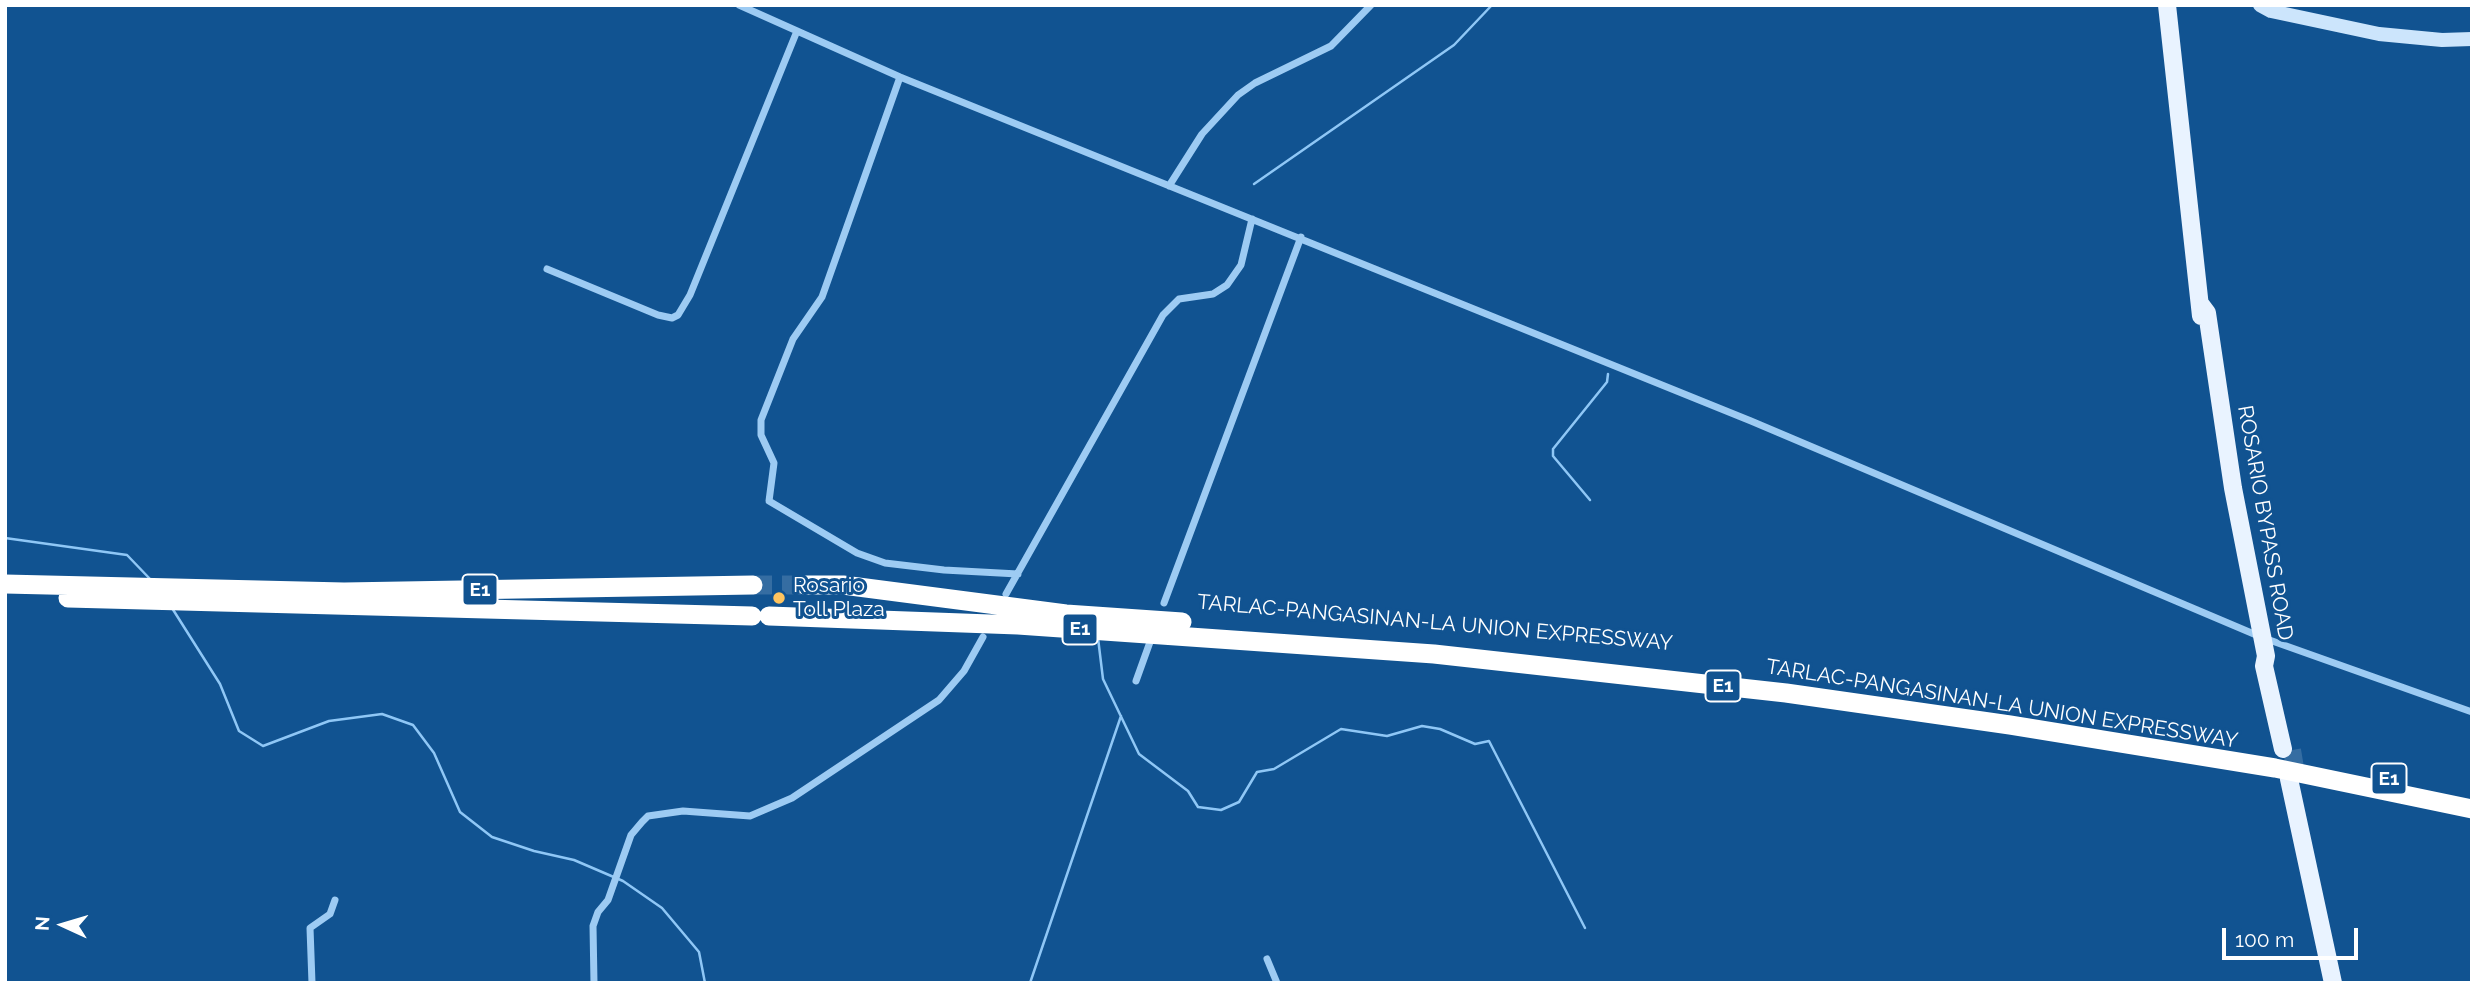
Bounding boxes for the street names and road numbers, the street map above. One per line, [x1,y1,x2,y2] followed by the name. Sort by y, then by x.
[2232,404,2298,642] street label: ROSARIO BYPASS ROAD
[462,575,498,606] road number: E1
[1196,590,1674,656] street label: TARLAC-PANGASINAN-LA UNION EXPRESSWAY
[1062,614,1098,644] road number: E1
[1764,654,2240,754] street label: TARLAC-PANGASINAN-LA UNION EXPRESSWAY
[1706,670,1740,702] road number: E1
[2372,764,2406,794] road number: E1

